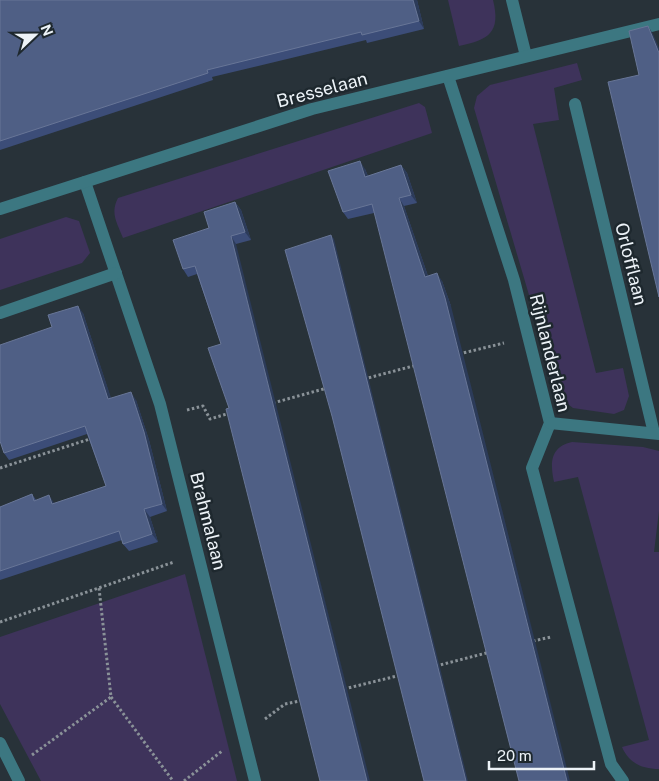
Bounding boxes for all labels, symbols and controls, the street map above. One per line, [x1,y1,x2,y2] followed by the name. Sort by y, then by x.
[10,10,60,60] north arrow
[38,22,57,38] text: N
[274,67,370,112] street label: Bresselaan
[611,220,652,307] street label: Orlofflaan
[526,292,575,414] street label: Rijnlanderlaan
[186,470,231,572] street label: Brahmalaan
[489,738,594,770] scale bar
[497,747,532,764] text: 20 m

